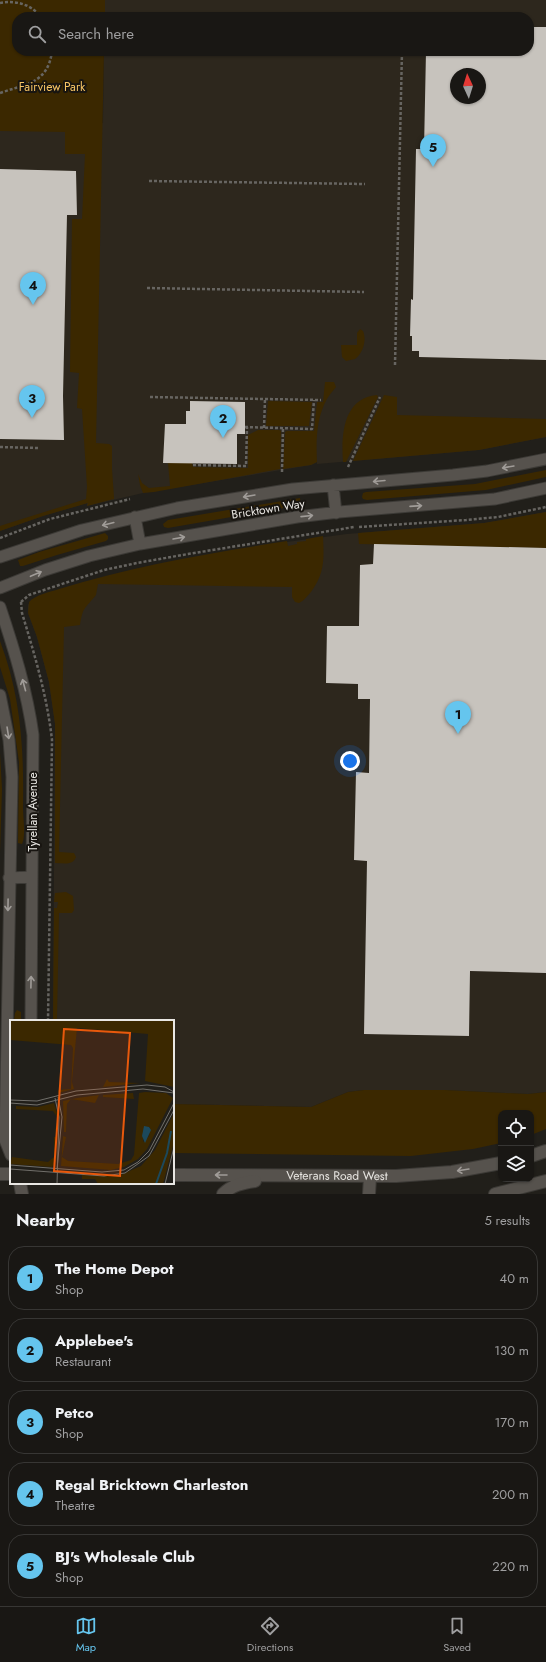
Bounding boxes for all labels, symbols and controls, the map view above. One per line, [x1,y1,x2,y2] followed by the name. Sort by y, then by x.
[12,12,534,56] search box
[26,23,48,45] icon: search
[58,23,134,45] text: Search here
[450,68,486,104] north arrow
[19,78,86,96] park label: Fairview Park
[420,134,446,167] pin: 5
[20,272,46,305] pin: 4
[19,385,45,418] pin: 3
[210,405,236,438] pin: 2
[502,463,515,471] one-way arrow
[373,478,386,485] one-way arrow
[243,492,256,500] one-way arrow
[230,494,307,524] street label: Bricktown Way
[409,503,422,510] one-way arrow
[300,512,313,520] one-way arrow
[102,520,115,528] one-way arrow
[172,533,185,541] one-way arrow
[30,569,42,577] one-way arrow
[20,679,27,692] one-way arrow
[445,701,471,734] pin: 1
[4,726,12,739] one-way arrow
[340,751,360,771] your location
[24,772,42,852] street label: Tyrellan Avenue
[4,898,12,911] one-way arrow
[27,976,35,989] one-way arrow
[10,1020,174,1184] inset map
[498,1110,534,1182] map controls
[498,1110,534,1146] button: locate
[498,1146,534,1182] button: layers
[457,1166,470,1174] one-way arrow
[286,1167,388,1185] street label: Veterans Road West
[215,1171,228,1179] one-way arrow
[16,1208,74,1232] text: Nearby
[484,1211,530,1230] text: 5 results
[55,1258,174,1280] text: The Home Depot
[27,1269,33,1288] text: 1
[500,1269,529,1288] text: 40 m
[55,1280,83,1299] text: Shop
[55,1330,133,1352] text: Applebee's
[26,1341,34,1360] text: 2
[494,1341,529,1360] text: 130 m
[55,1352,111,1371] text: Restaurant
[55,1402,94,1424] text: Petco
[26,1413,34,1432] text: 3
[494,1413,529,1432] text: 170 m
[55,1424,83,1443] text: Shop
[55,1474,248,1496] text: Regal Bricktown Charleston
[25,1485,35,1504] text: 4
[492,1485,529,1504] text: 200 m
[55,1496,95,1515] text: Theatre
[55,1546,195,1568] text: BJ's Wholesale Club
[26,1557,34,1576] text: 5
[492,1557,529,1576] text: 220 m
[55,1568,83,1587] text: Shop
[75,1615,97,1655] tab: Map
[247,1615,293,1655] tab: Directions
[443,1615,471,1655] tab: Saved

